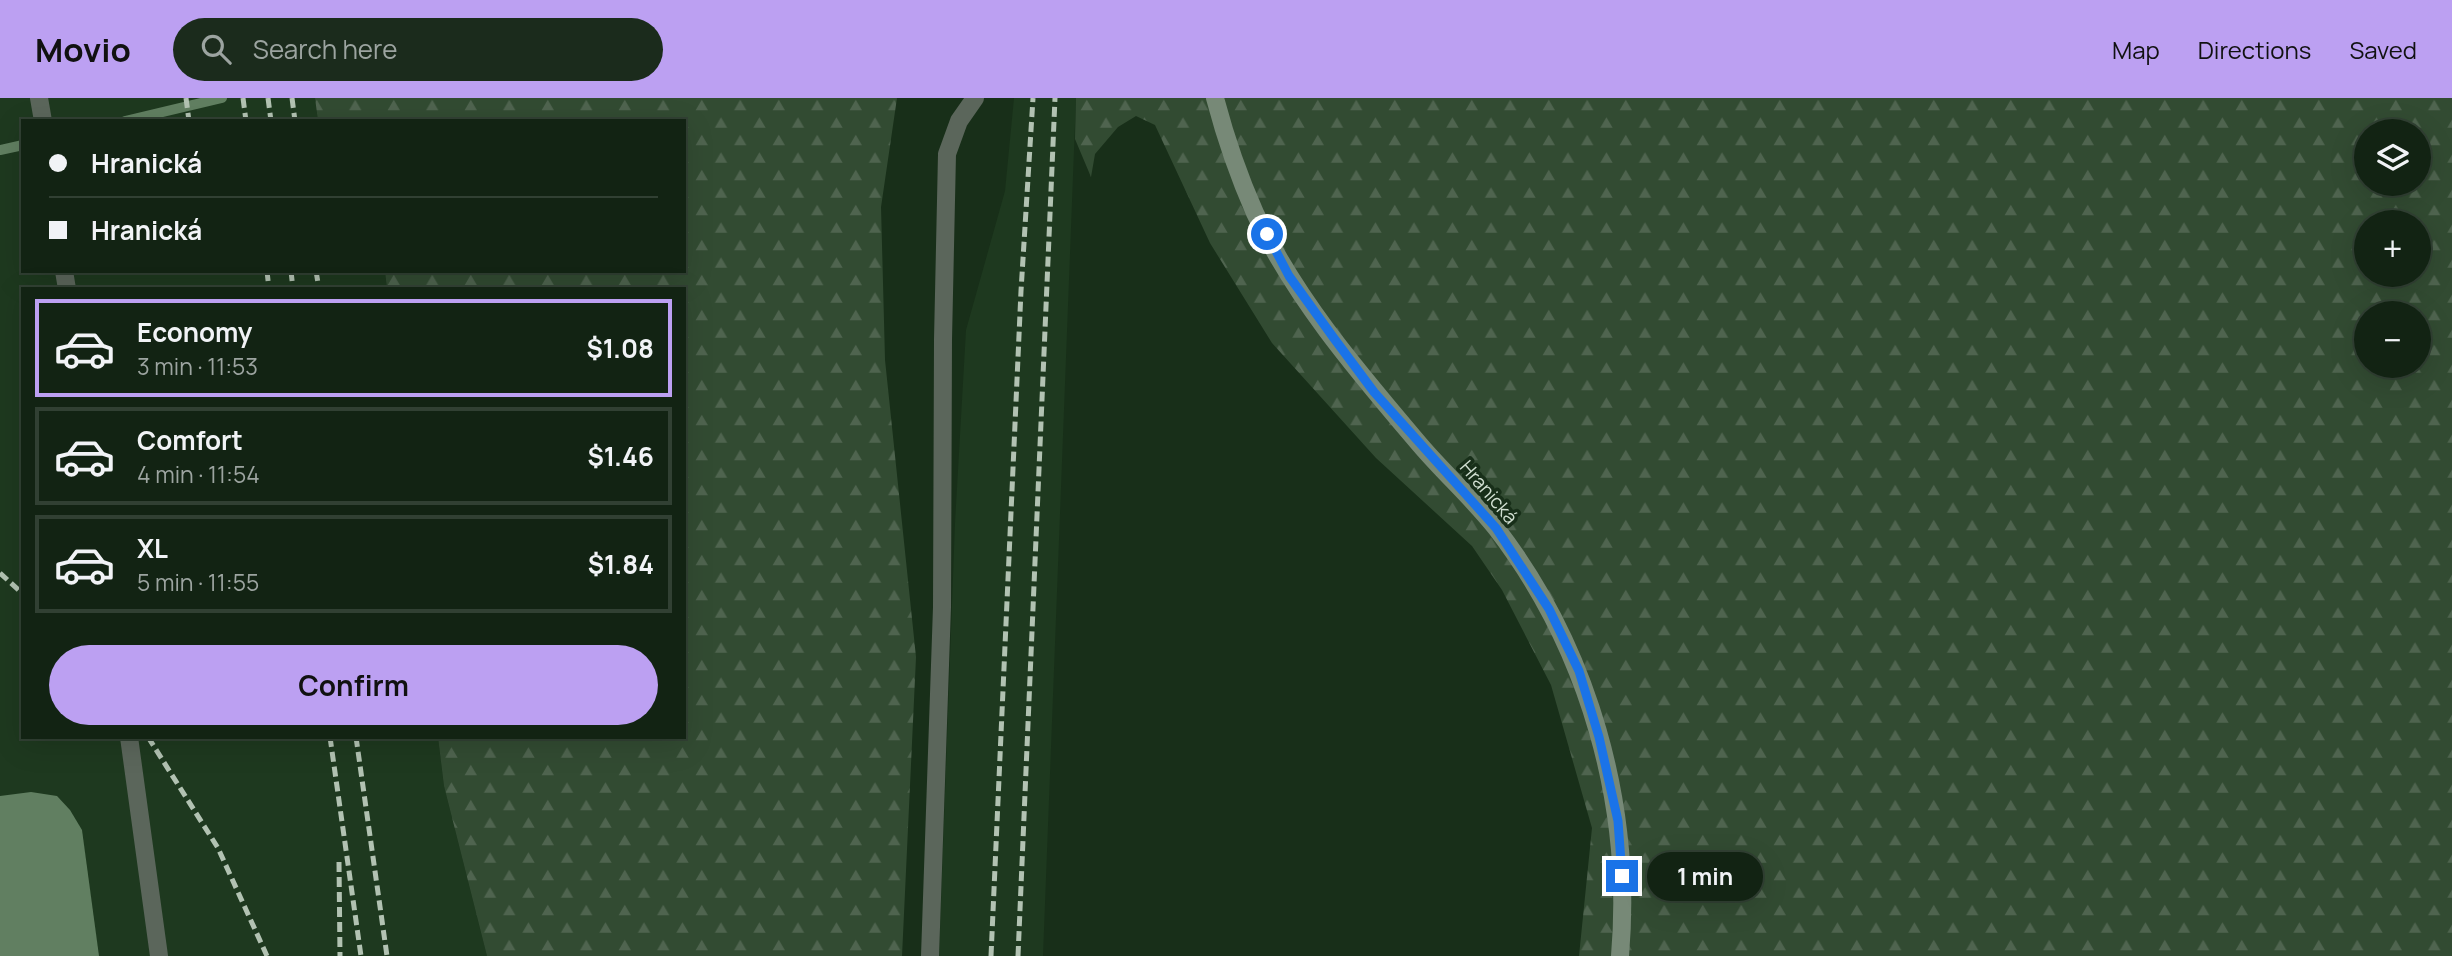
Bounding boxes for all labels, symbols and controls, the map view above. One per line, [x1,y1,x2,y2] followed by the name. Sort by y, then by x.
[173,18,663,81] search box
[35,27,131,72] text: Movio
[197,30,235,68] icon: search
[253,31,397,67] text: Search here
[2112,33,2160,66] text: Map
[2198,33,2311,66] text: Directions
[2349,33,2417,66] text: Saved
[2354,119,2431,378] map controls
[2354,119,2431,196] button: layers
[91,145,202,181] text: Hranická
[2354,210,2431,287] button: +
[91,212,202,248] text: Hranická
[1251,218,1283,250] route start
[2354,301,2431,378] button: −
[137,314,252,350] text: Economy
[53,317,116,380] icon: car
[586,330,654,366] text: $1.08
[137,350,258,382] text: 3 min · 11:53
[137,422,243,458] text: Comfort
[53,425,116,488] icon: car
[587,438,654,474] text: $1.46
[1454,455,1524,529] street label: Hranická
[137,458,260,490] text: 4 min · 11:54
[137,530,168,566] text: XL
[53,533,116,596] icon: car
[588,546,654,582] text: $1.84
[137,566,259,598] text: 5 min · 11:55
[49,645,658,725] button: Confirm
[1646,852,1762,900] callout: 1 min
[1606,860,1638,892] route end
[1677,860,1733,892] text: 1 min

